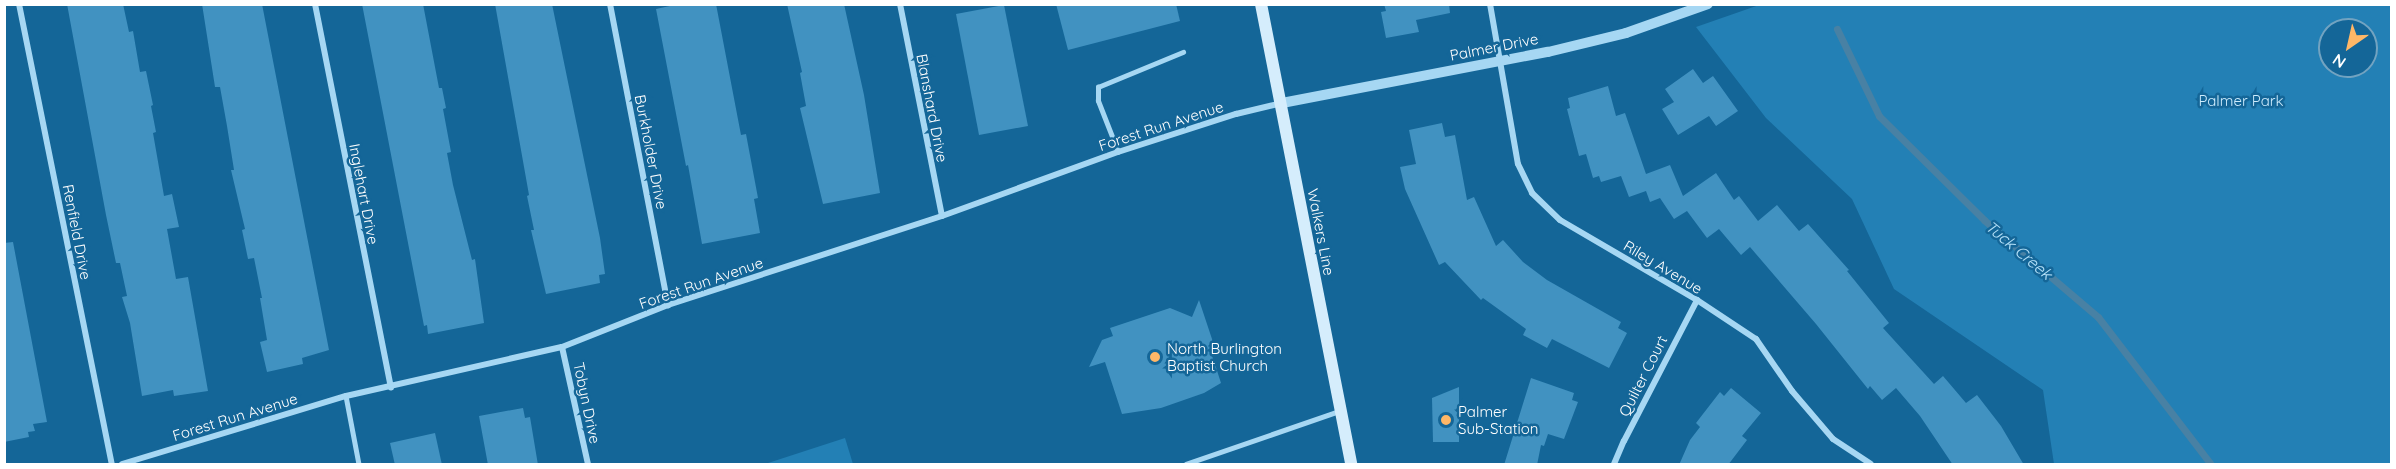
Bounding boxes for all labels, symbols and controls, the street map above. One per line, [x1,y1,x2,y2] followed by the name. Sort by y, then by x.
[2318,18,2378,78] north arrow
[1448,30,1540,64] street label: Palmer Drive
[2329,50,2350,73] text: N
[913,52,951,164] street label: Blanshard Drive
[2198,92,2284,110] park label: Palmer Park
[631,93,671,211] street label: Burkholder Drive
[1096,97,1226,155] street label: Forest Run Avenue
[345,142,383,246] street label: Inglehart Drive
[59,183,95,281] street label: Renfield Drive
[1304,187,1338,277] street label: Walkers Line
[1982,217,2056,283] water label: Tuck Creek
[1620,236,1706,298] street label: Riley Avenue
[637,253,765,313] street label: Forest Run Avenue
[1615,333,1671,419] street label: Quilter Court
[1167,339,1282,374] place label: North Burlington Baptist Church
[1148,350,1162,364] marker: North Burlington Baptist Church
[570,361,604,445] street label: Tobyn Drive
[170,389,300,445] street label: Forest Run Avenue
[1458,402,1539,437] place label: Palmer Sub-Station
[1439,413,1453,427] marker: Palmer Sub-Station

